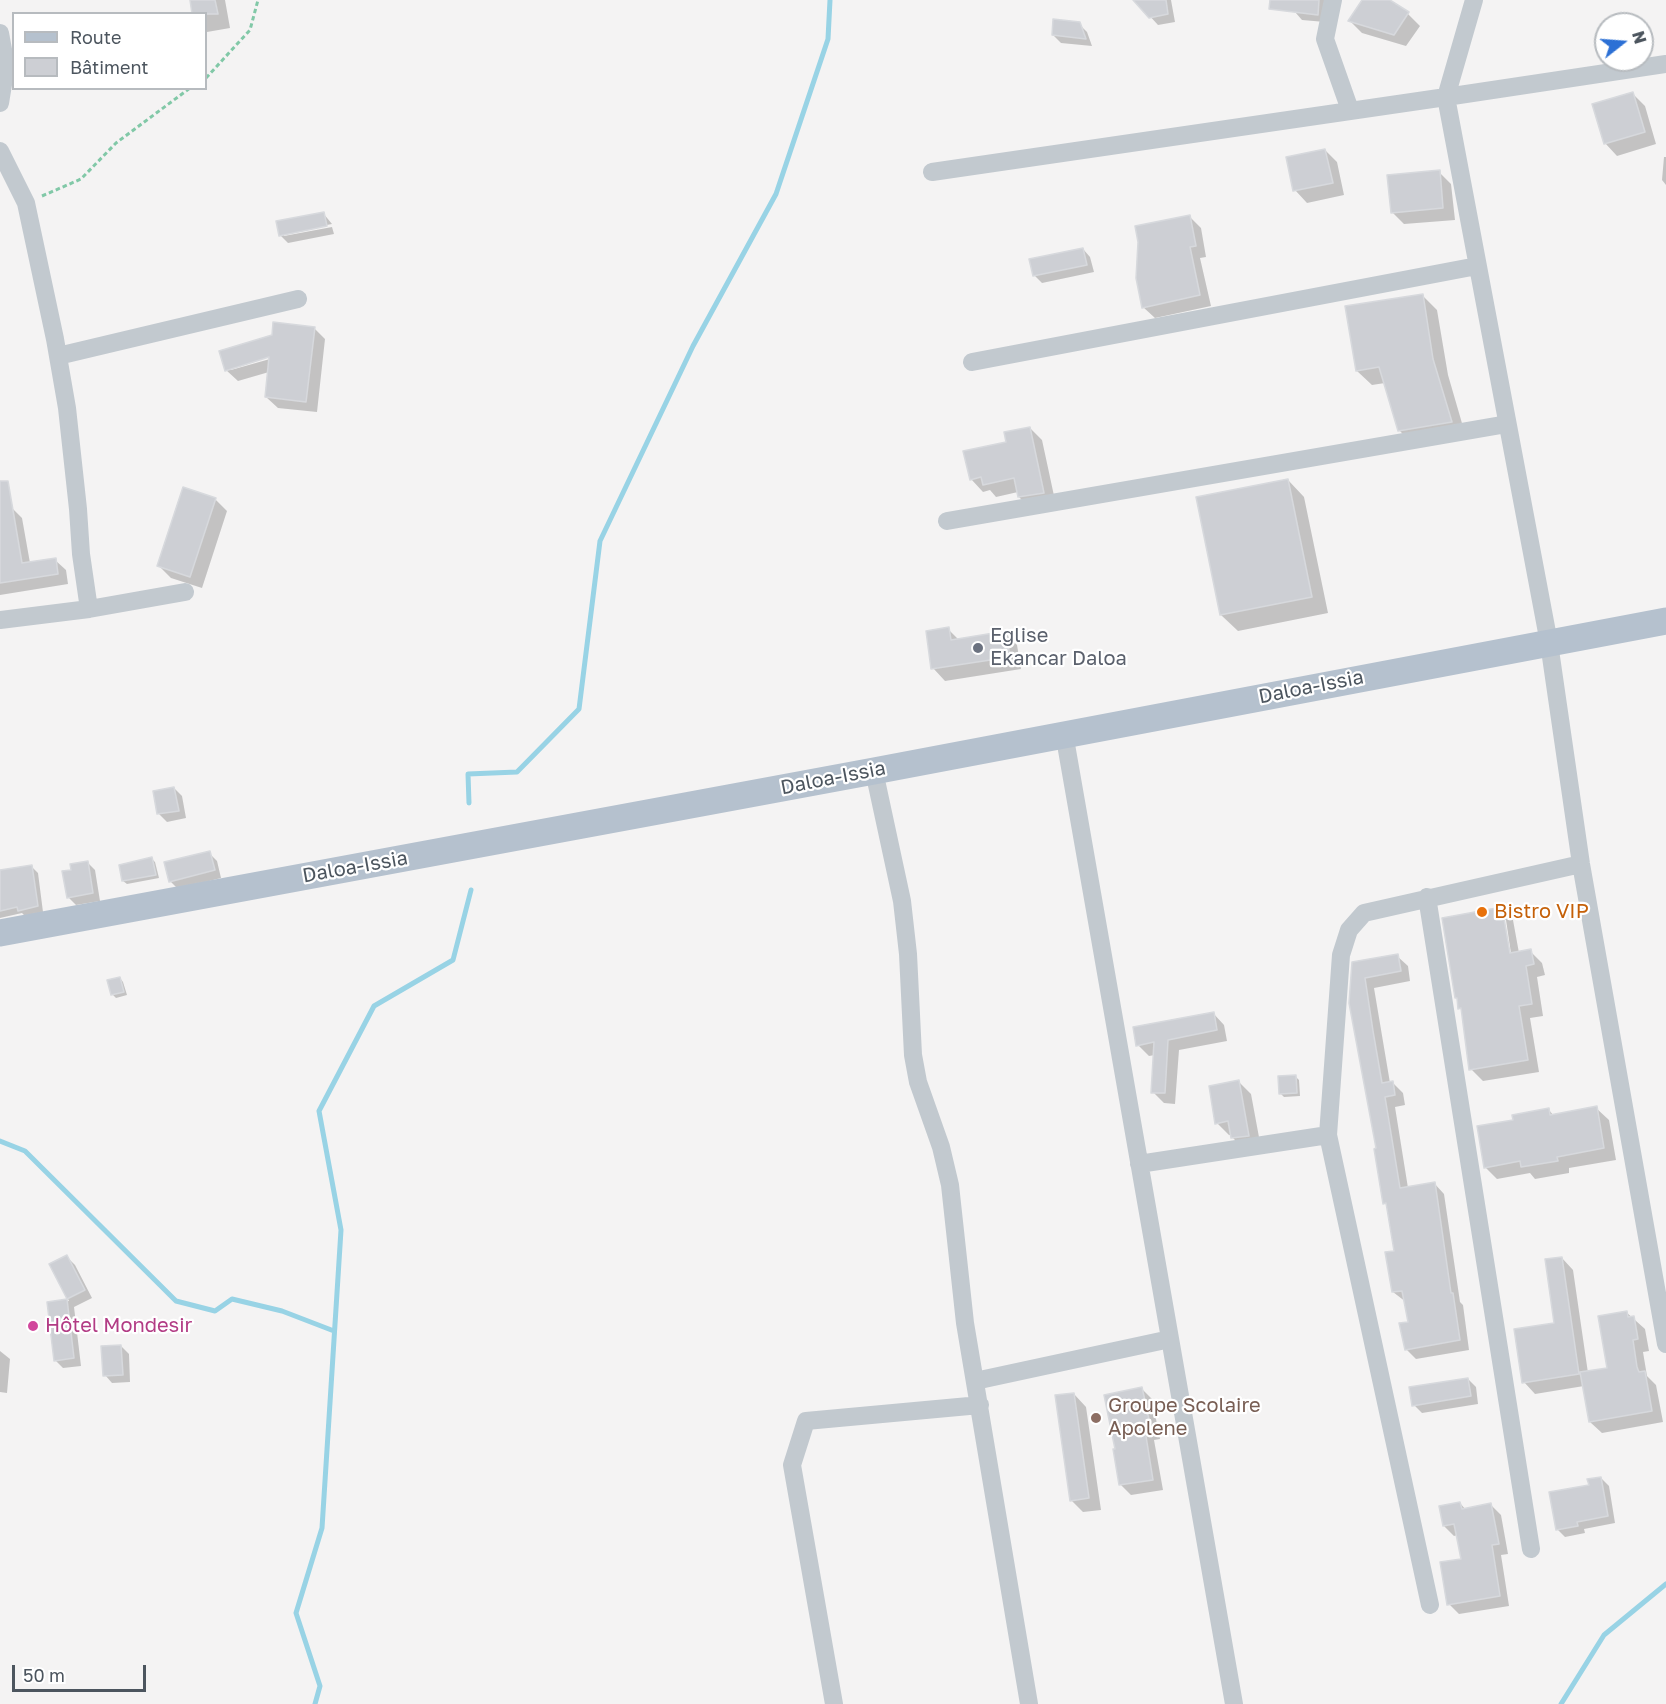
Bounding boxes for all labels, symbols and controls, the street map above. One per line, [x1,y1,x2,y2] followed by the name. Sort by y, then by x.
[12,12,207,90] legend
[1594,12,1654,72] north arrow
[70,26,121,48] text: Route
[1628,29,1651,46] text: N
[70,56,149,78] text: Bâtiment
[990,624,1127,671] place label: Eglise Ekancar Daloa
[971,641,985,655] marker: Eglise Ekancar Daloa
[1256,665,1366,709] street label: Daloa-Issia
[778,756,888,800] street label: Daloa-Issia
[300,846,410,888] street label: Daloa-Issia
[1494,900,1589,924] place label: Bistro VIP
[1475,905,1489,919] marker: Bistro VIP
[45,1314,192,1338] place label: Hôtel Mondesir
[26,1319,40,1333] marker: Hôtel Mondesir
[1108,1394,1261,1441] place label: Groupe Scolaire Apolene
[1089,1411,1103,1425] marker: Groupe Scolaire Apolene
[15,1653,148,1691] scale bar
[23,1664,65,1686] text: 50 m

